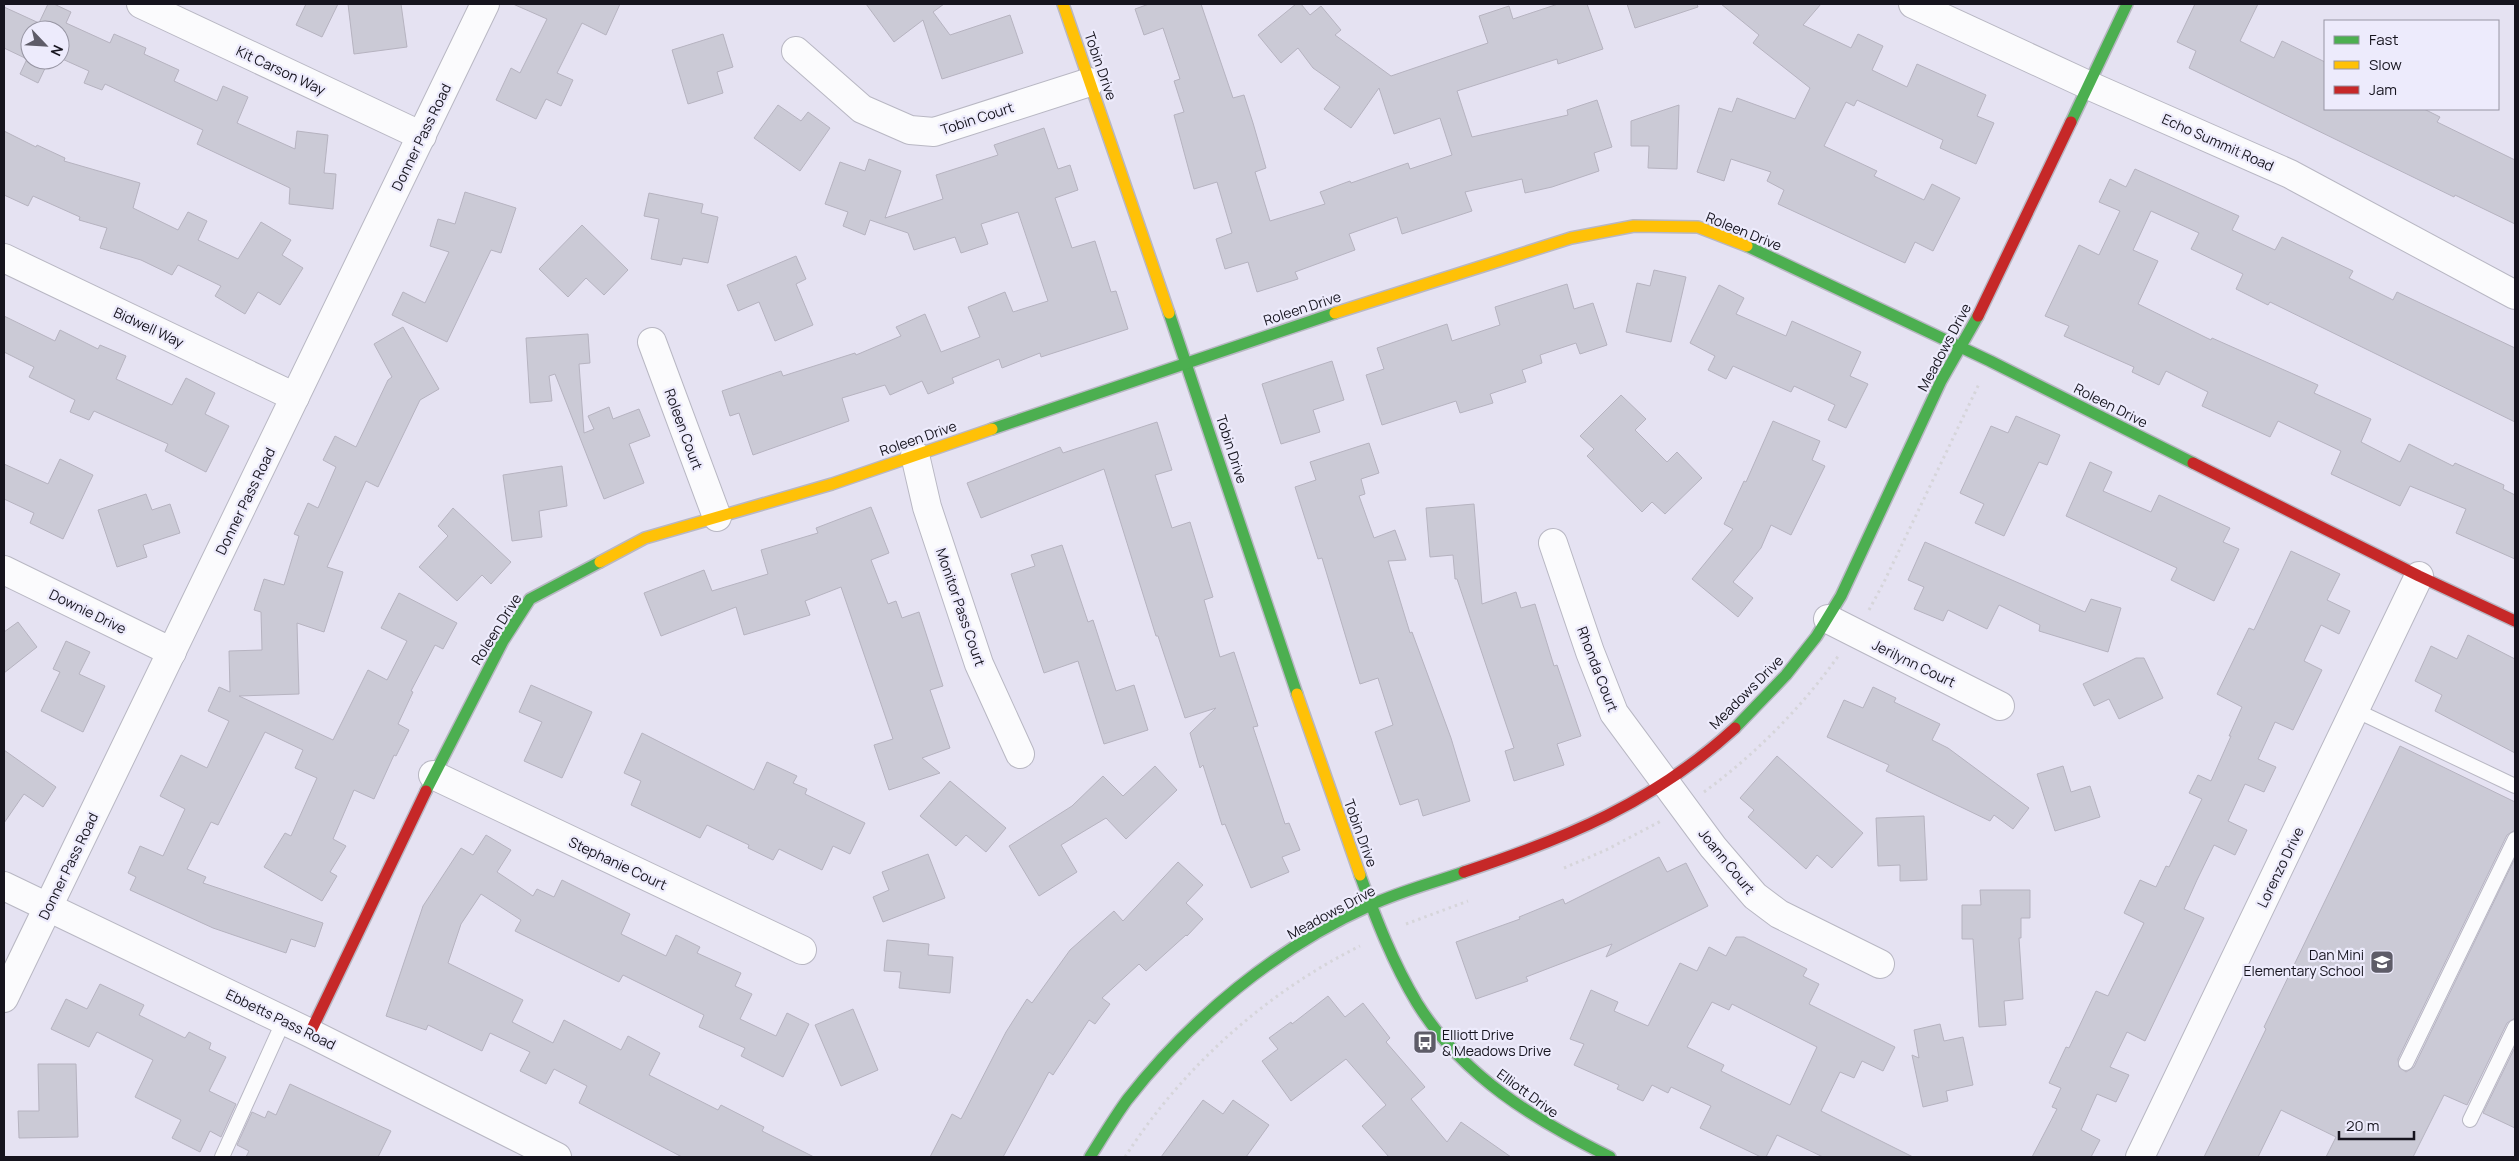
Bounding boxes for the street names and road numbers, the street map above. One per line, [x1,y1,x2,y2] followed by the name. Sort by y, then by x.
[1080,29,1122,103] street label: Tobin Drive
[233,41,329,99] street label: Kit Carson Way
[387,80,455,194] street label: Donner Pass Road
[938,97,1016,139] street label: Tobin Court
[2159,109,2277,175] street label: Echo Summit Road
[1703,207,1785,255] street label: Roleen Drive
[1261,287,1343,329] street label: Roleen Drive
[1913,300,1975,394] street label: Meadows Drive
[111,302,188,352] street label: Bidwell Way
[2071,378,2151,432] street label: Roleen Drive
[661,386,708,473] street label: Roleen Court
[1212,412,1252,486] street label: Tobin Drive
[877,416,959,460] street label: Roleen Drive
[211,444,279,558] street label: Donner Pass Road
[932,545,990,669] street label: Monitor Pass Court
[46,584,130,638] street label: Downie Drive
[467,590,525,668] street label: Roleen Drive
[1573,624,1623,715] street label: Rhonda Court
[1869,635,1959,692] street label: Jerilynn Court
[1705,651,1787,733] street label: Meadows Drive
[1340,796,1382,870] street label: Tobin Drive
[34,809,102,923] street label: Donner Pass Road
[1695,824,1760,898] street label: Joann Court
[2252,824,2308,910] street label: Lorenzo Drive
[566,832,670,894] street label: Stephanie Court
[1284,881,1378,943] street label: Meadows Drive
[223,984,339,1054] street label: Ebbetts Pass Road
[1493,1064,1563,1122] street label: Elliott Drive

